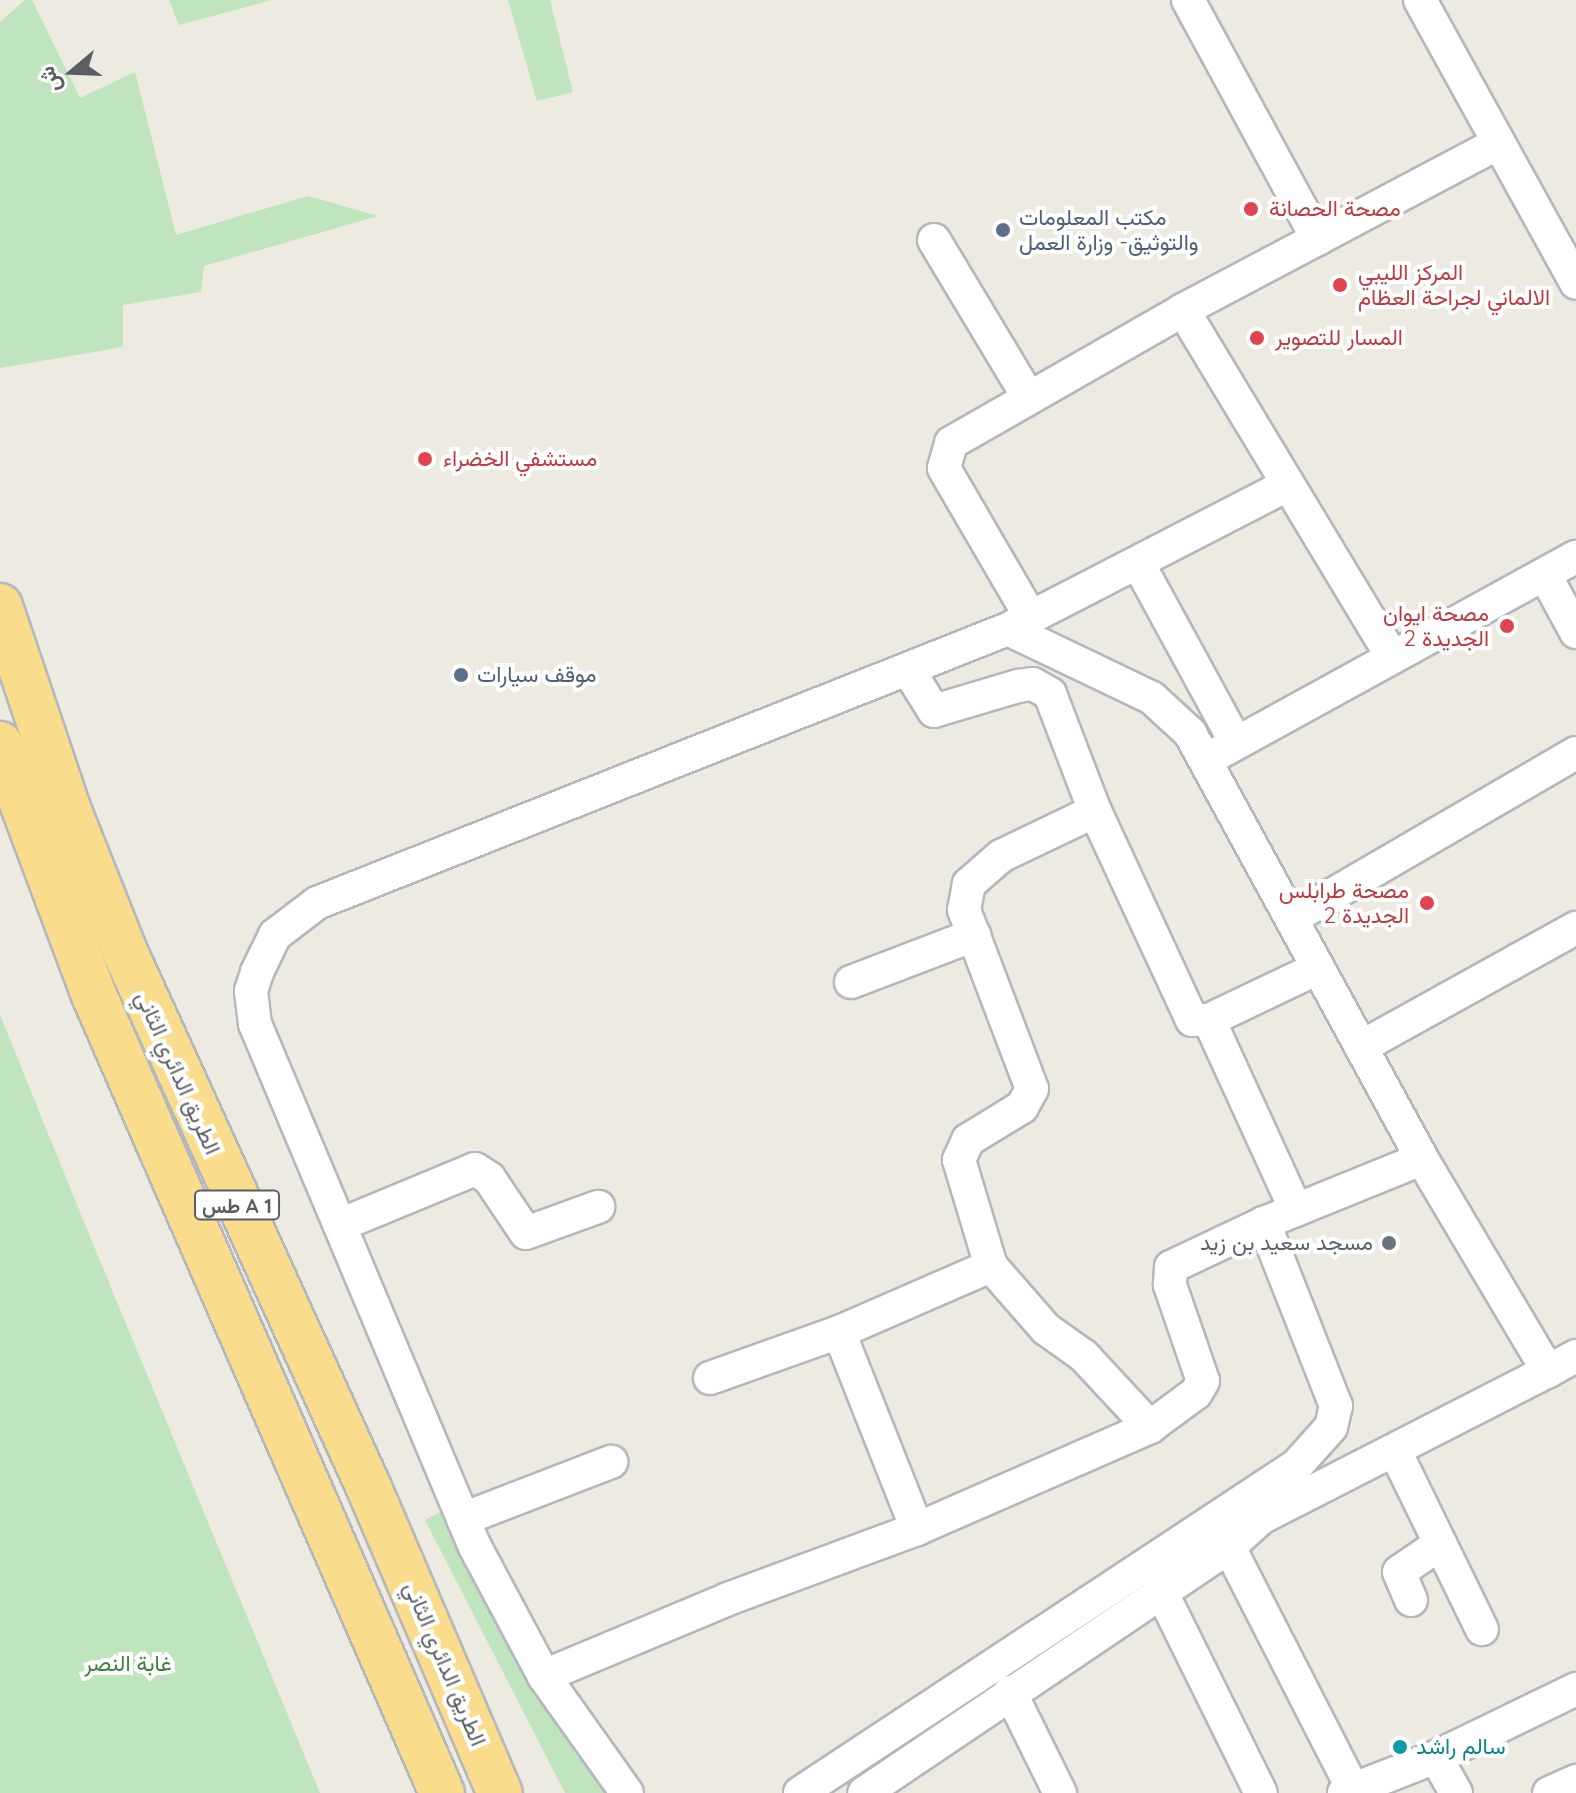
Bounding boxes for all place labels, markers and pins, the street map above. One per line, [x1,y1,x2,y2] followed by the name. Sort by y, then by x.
[1269,196,1401,222] place label: مصحة الحصانة
[1240,198,1262,220] marker: مصحة الحصانة
[1019,204,1199,256] place label: مكتب المعلومات والتوثيق- وزارة العمل
[994,221,1012,239] marker: مكتب المعلومات والتوثيق- وزارة العمل
[1358,259,1550,310] place label: المركز الليبي الالماني لجراحة العظام
[1329,274,1351,296] marker: المركز الليبي الالماني لجراحة العظام
[1275,325,1403,351] place label: المسار للتصوير
[1246,327,1268,349] marker: المسار للتصوير
[443,446,597,472] place label: مستشفي الخضراء
[414,448,436,470] marker: مستشفي الخضراء
[1383,600,1489,652] place label: مصحة ايوان الجديدة 2
[1496,615,1518,637] marker: مصحة ايوان الجديدة 2
[477,662,596,688] place label: موقف سيارات
[452,666,470,684] marker: موقف سيارات
[1279,877,1409,928] place label: مصحة طرابلس الجديدة 2
[1416,892,1438,914] marker: مصحة طرابلس الجديدة 2
[1200,1230,1373,1256] place label: مسجد سعيد بن زيد
[1380,1234,1398,1252] marker: مسجد سعيد بن زيد
[1416,1734,1506,1760] place label: سالم راشد
[1391,1738,1409,1756] marker: سالم راشد

